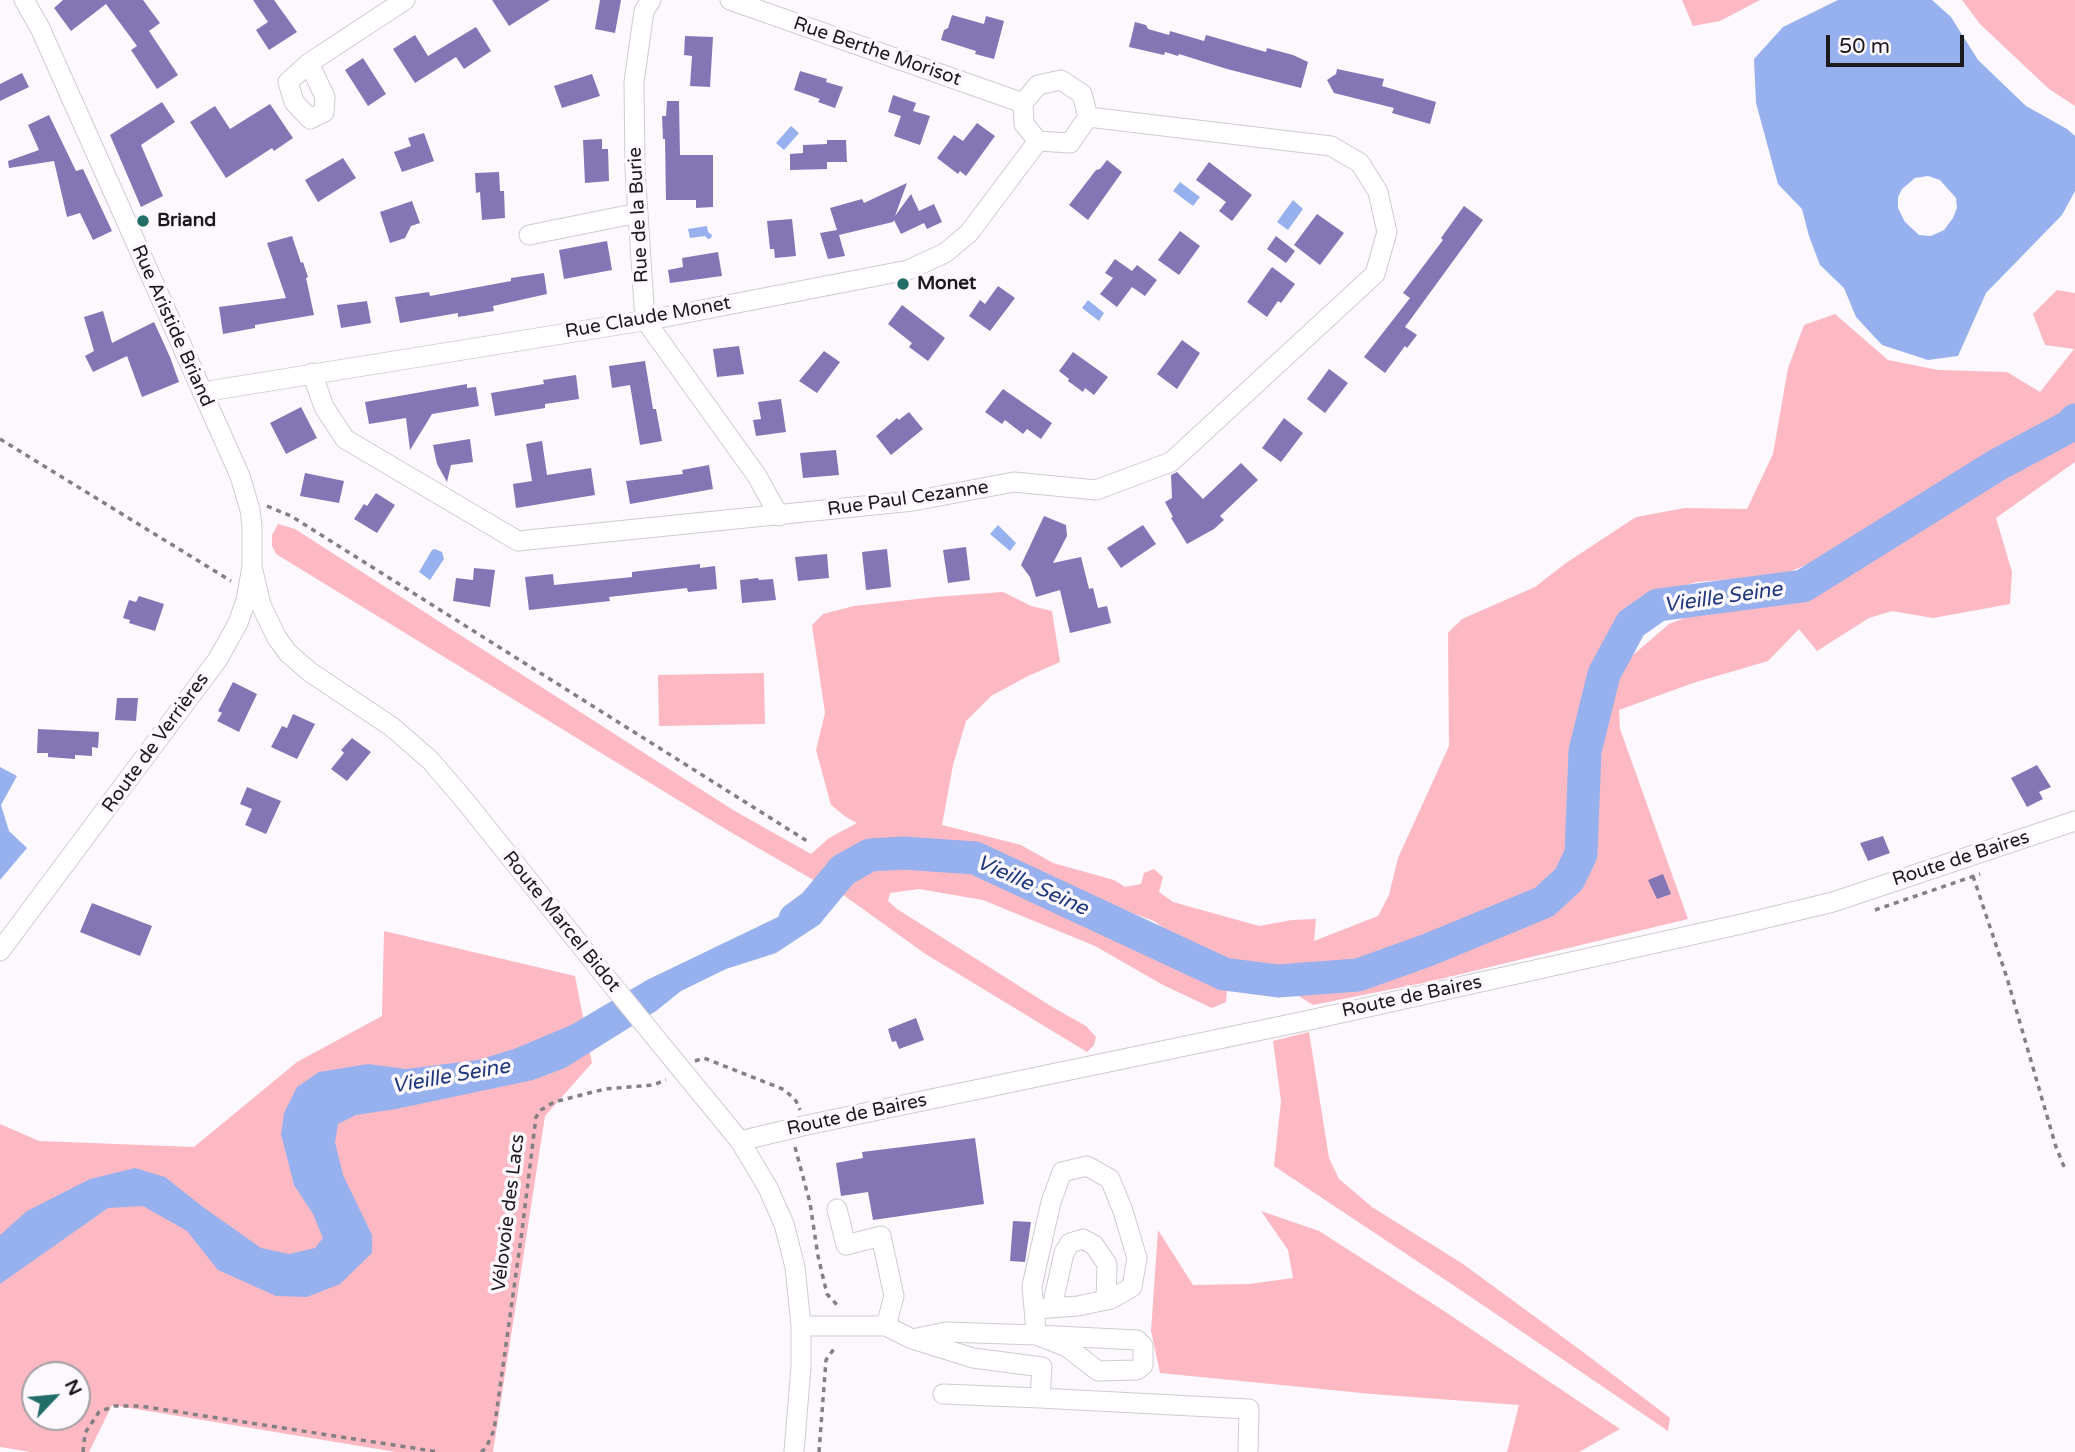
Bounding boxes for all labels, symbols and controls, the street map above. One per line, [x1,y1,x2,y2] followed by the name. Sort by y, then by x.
[790,13,964,91] street label: Rue Berthe Morisot
[1830,21,1968,65] scale bar
[1839,34,1890,59] text: 50 m
[624,146,654,284] street label: Rue de la Burie
[157,210,216,232] place label: Briand
[135,213,151,229] marker: Briand
[126,241,218,411] street label: Rue Aristide Briand
[917,273,976,295] place label: Monet
[895,276,911,292] marker: Monet
[563,292,733,344] street label: Rue Claude Monet
[826,476,990,522] street label: Rue Paul Cezanne
[1662,577,1784,619] water label: Vieille Seine
[98,669,214,817] street label: Route de Verrières
[1890,826,2032,892] street label: Route de Baires
[497,847,625,997] street label: Route Marcel Bidot
[972,850,1092,922] water label: Vieille Seine
[1340,971,1484,1023] street label: Route de Baires
[390,1054,512,1100] water label: Vieille Seine
[785,1089,929,1141] street label: Route de Baires
[488,1133,530,1293] street label: Vélovoie des Lacs
[21,1361,91,1431] north arrow
[60,1376,86,1399] text: N

